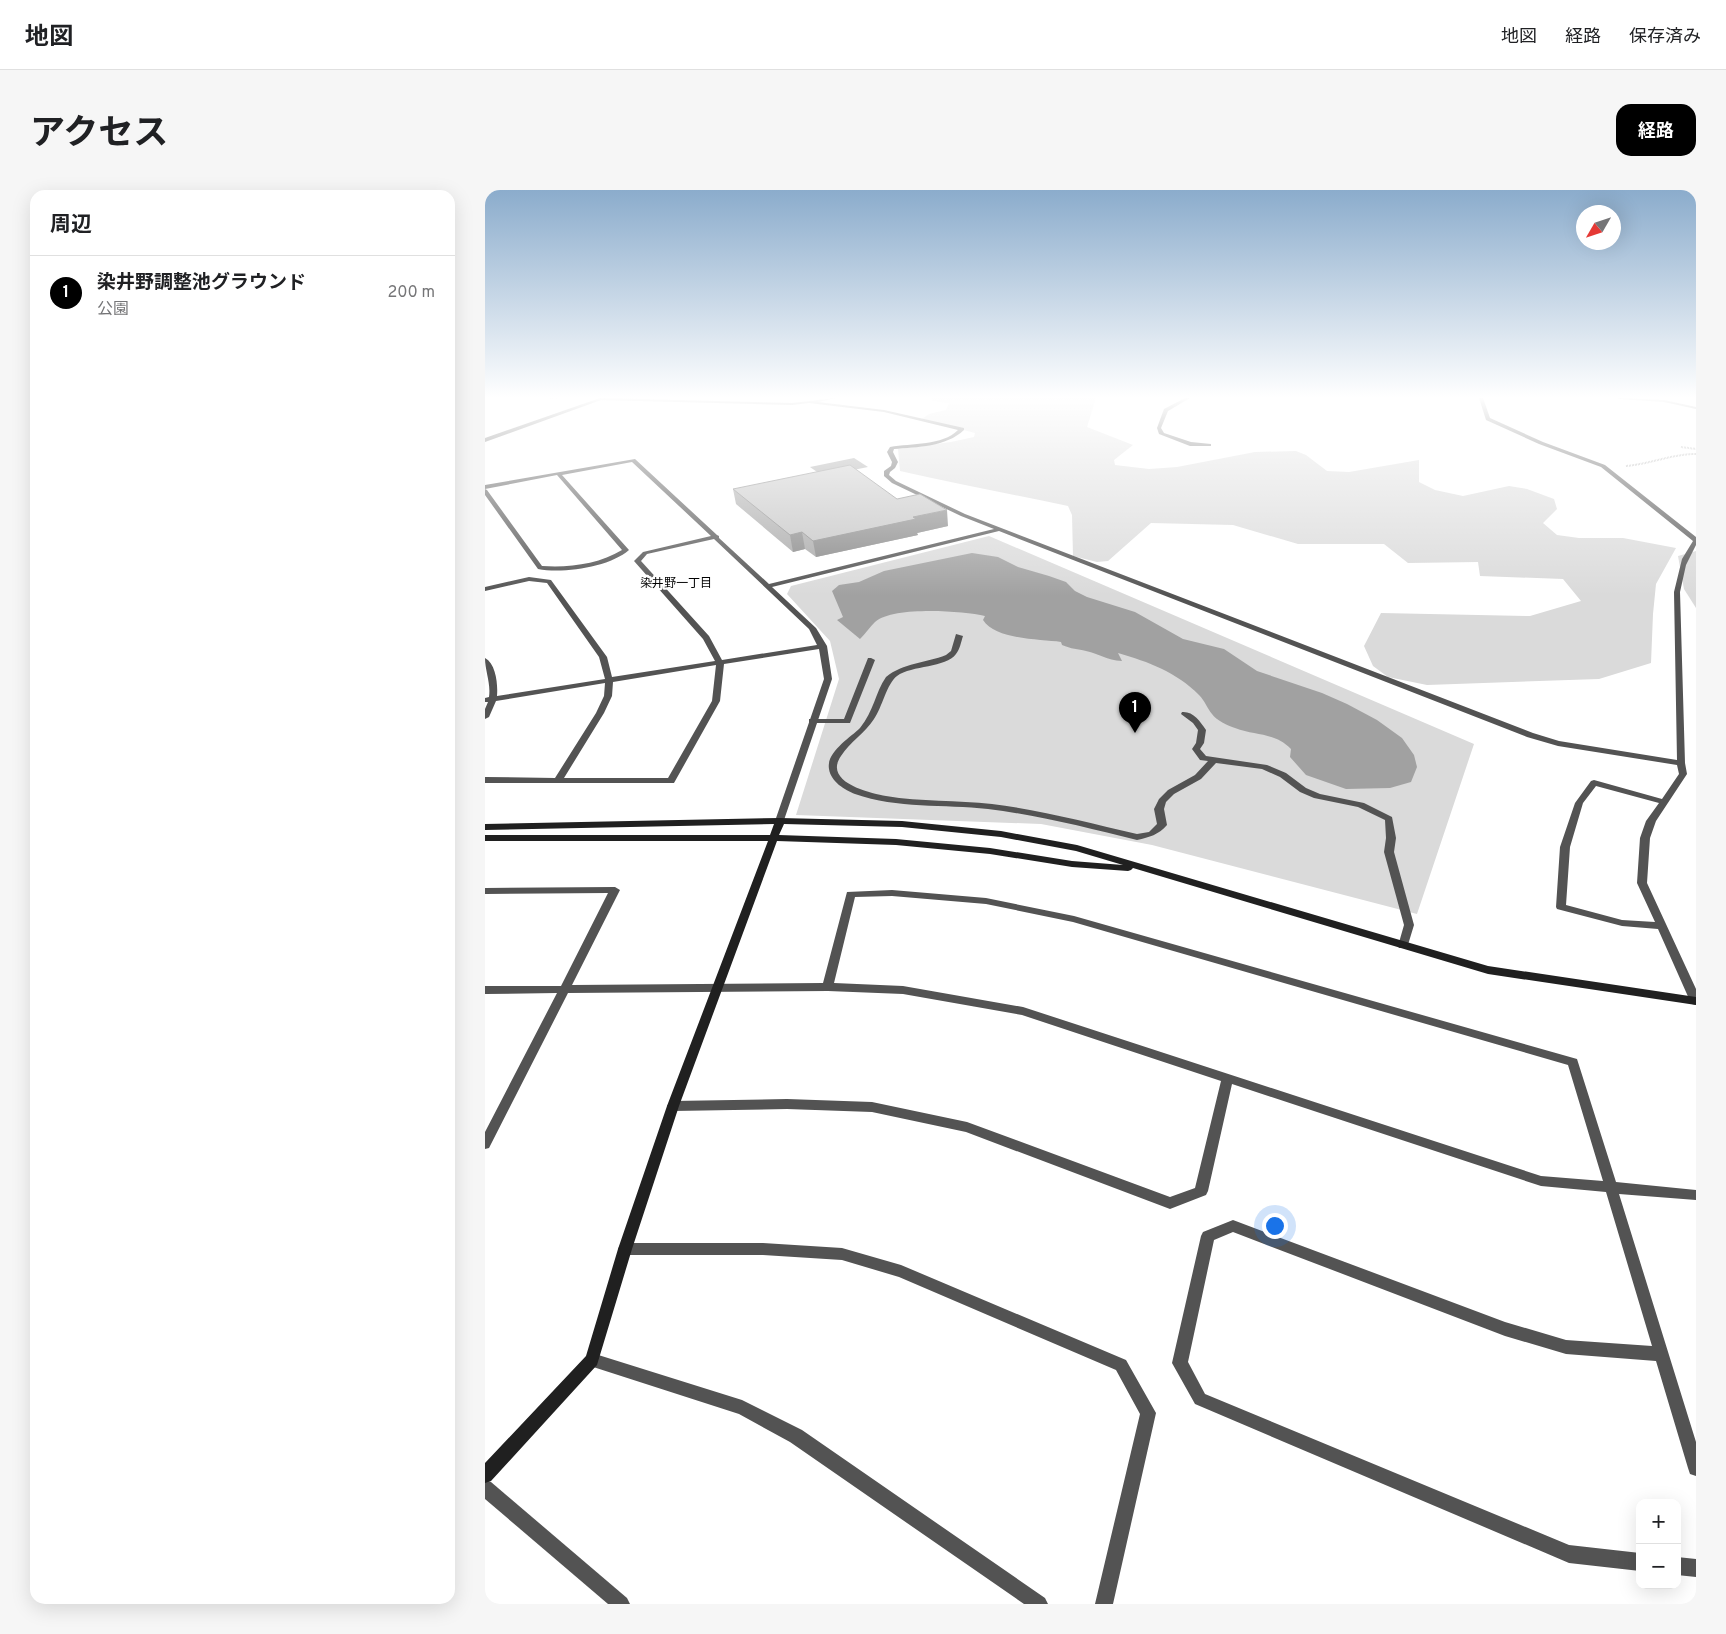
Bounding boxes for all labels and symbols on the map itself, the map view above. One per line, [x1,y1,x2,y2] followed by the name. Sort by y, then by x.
[1576,205,1621,250] north arrow
[640,576,712,592] district label: 染井野一丁目
[1119,692,1151,733] pin: 1
[1262,1213,1288,1239] your location

